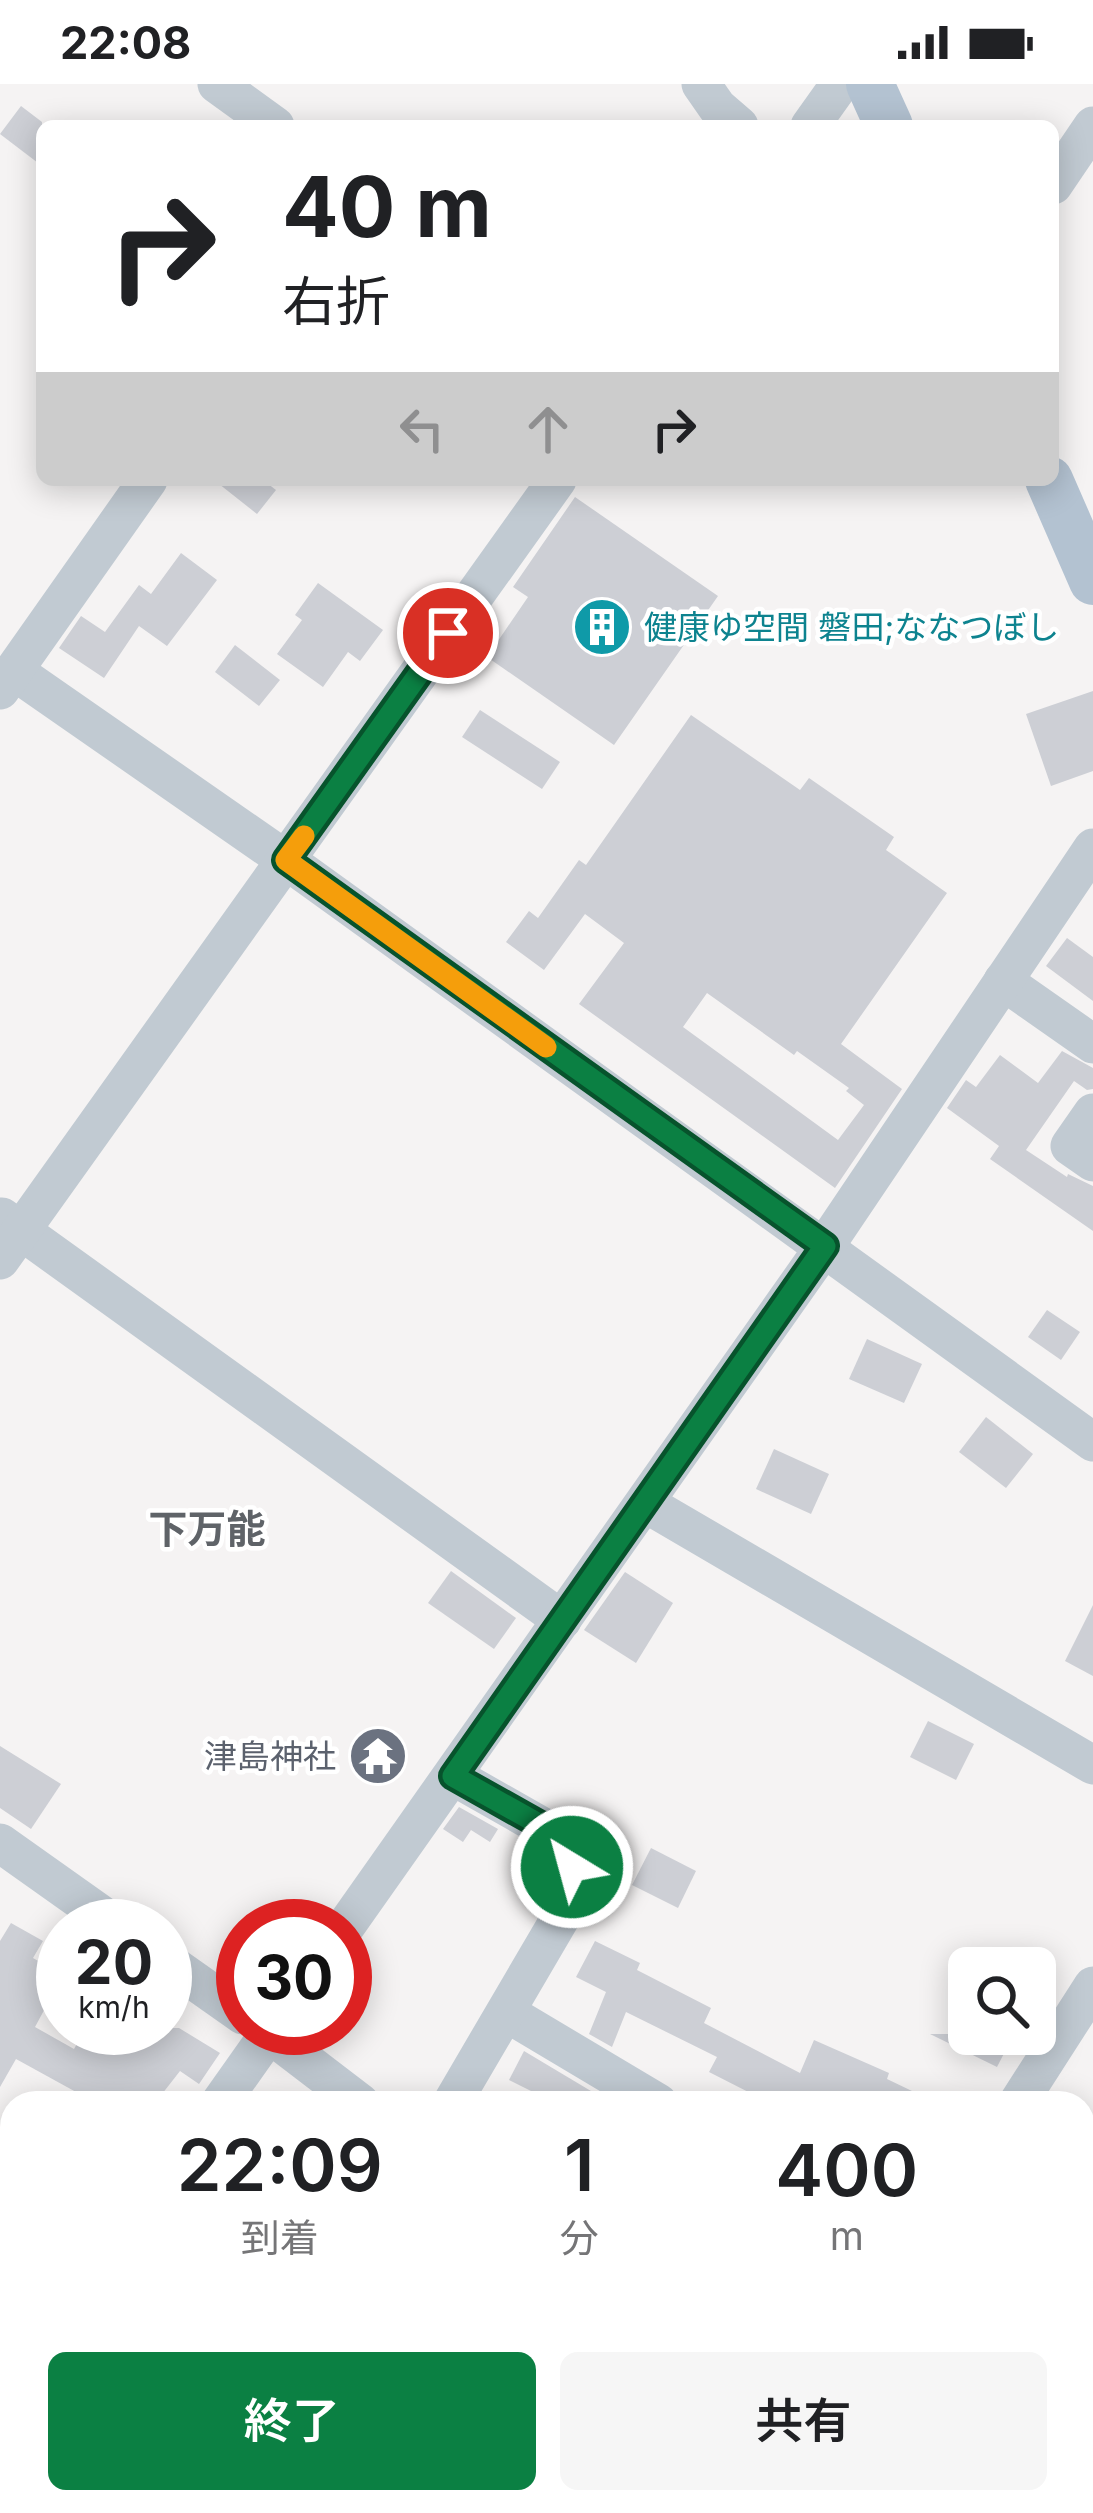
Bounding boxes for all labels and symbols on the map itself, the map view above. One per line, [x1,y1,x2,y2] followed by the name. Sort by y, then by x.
[397,582,499,684] pin
[571,596,633,658] building icon: 健康ゆ空間 磐田;ななつぼし
[644,607,1059,647] place label: 健康ゆ空間 磐田;ななつぼし
[148,1505,266,1552] district label: 下万能
[347,1725,409,1787] temple icon: 津島神社
[204,1736,336,1776] place label: 津島神社
[509,1804,635,1930] position arrow
[216,1899,372,2055] speed limit sign: 30

